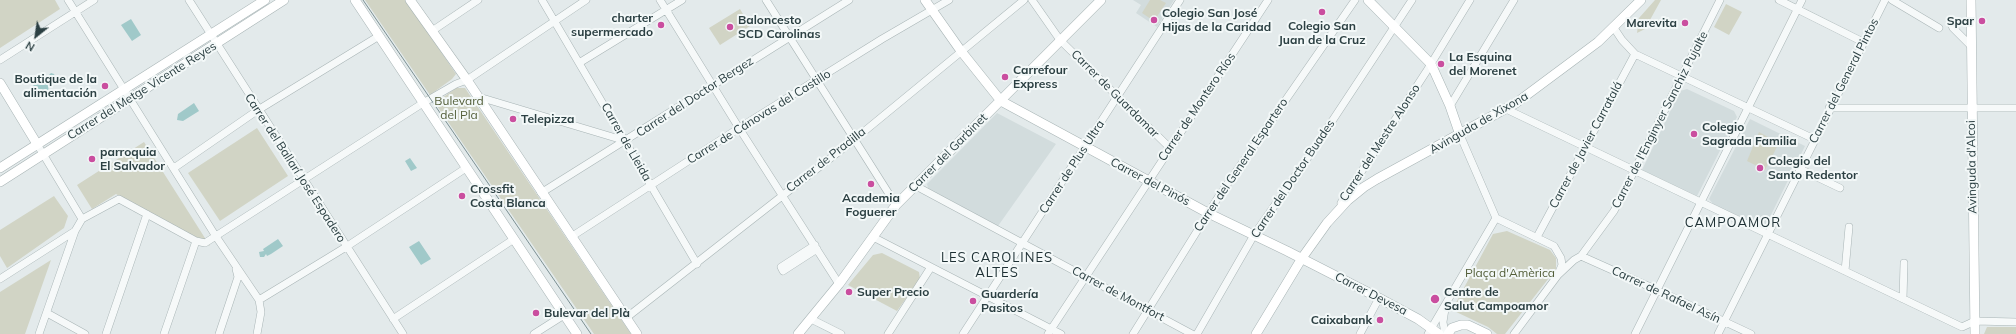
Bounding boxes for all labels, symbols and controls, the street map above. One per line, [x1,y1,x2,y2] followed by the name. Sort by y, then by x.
[1162,6,1271,34] place label: Colegio San José Hijas de la Caridad
[1317,7,1327,17] marker: Colegio San Juan de la Cruz
[571,11,653,39] place label: charter supermercado
[738,13,821,41] place label: Baloncesto SCD Carolinas
[1947,14,1974,28] place label: Spar
[1149,15,1159,25] marker: Colegio San José Hijas de la Caridad
[16,16,56,56] north arrow
[1626,16,1677,30] place label: Marevita
[1806,16,1882,146] street label: Carrer del General Pintos
[1977,16,1987,26] marker: Spar
[1680,18,1690,28] marker: Marevita
[1278,19,1366,47] place label: Colegio San Juan de la Cruz
[656,20,666,30] marker: charter supermercado
[725,22,735,32] marker: Baloncesto SCD Carolinas
[1609,29,1711,211] street label: Carrer de l'Enginyer Sanchiz Pujalte
[23,38,37,55] text: N
[65,39,219,143] street label: Carrer del Metge Vicente Reyes
[1068,47,1162,141] street label: Carrer de Guardamar
[1155,50,1239,164] street label: Carrer de Montero Ríos
[1449,50,1517,78] place label: La Esquina del Morenet
[634,54,756,140] street label: Carrer del Doctor Bergez
[1436,59,1446,69] marker: La Esquina del Morenet
[1013,63,1068,91] place label: Carrefour Express
[684,67,834,167] street label: Carrer de Cánovas del Castillo
[14,72,97,100] place label: Boutique de la alimentación
[1000,72,1010,82] marker: Carrefour Express
[1546,79,1626,211] street label: Carrer de Javier Carratalá
[100,81,110,91] marker: Boutique de la alimentación
[1337,82,1423,204] street label: Carrer del Mestre Alonso
[1427,89,1531,157] street label: Avinguda de Xixona
[241,91,349,245] street label: Carrer del Ballarí José Espadero
[434,94,484,122] park label: Bulevard del Pla
[1191,96,1291,234] street label: Carrer del General Espartero
[598,100,654,184] street label: Carrer de Lleida
[906,111,990,195] street label: Carrer del Garbinet
[521,112,574,126] place label: Telepizza
[508,114,518,124] marker: Telepizza
[1036,117,1108,217] street label: Carrer de Plus Ultra
[1248,117,1338,241] street label: Carrer del Doctor Buades
[1702,120,1797,148] place label: Colegio Sagrada Familia
[1964,120,1980,214] street label: Avinguda d'Alcoi
[783,125,869,195] street label: Carrer de Pradilla
[1689,129,1699,139] marker: Colegio Sagrada Familia
[100,145,165,173] place label: parroquia El Salvador
[87,154,97,164] marker: parroquia El Salvador
[1768,154,1858,182] place label: Colegio del Santo Redentor
[1108,155,1192,209] street label: Carrer del Pinós
[1755,163,1765,173] marker: Colegio del Santo Redentor
[866,179,876,189] marker: Academia Foguerer
[470,182,546,210] place label: Crossfit Costa Blanca
[457,191,467,201] marker: Crossfit Costa Blanca
[842,191,900,219] place label: Academia Foguerer
[1685,215,1781,231] district label: CAMPOAMOR
[941,250,1053,281] district label: LES CAROLINES ALTES
[1609,263,1723,327] street label: Carrer de Rafael Asín
[1069,264,1167,324] street label: Carrer de Montfort
[1465,266,1555,280] park label: Plaça d'Amèrica
[1332,270,1410,318] street label: Carrer Devesa
[857,285,929,299] place label: Super Precio
[1444,285,1548,313] place label: Centre de Salut Campoamor
[844,287,854,297] marker: Super Precio
[981,287,1038,315] place label: Guardería Pasitos
[1429,293,1441,305] marker: Centre de Salut Campoamor
[968,296,978,306] marker: Guardería Pasitos
[544,306,630,320] place label: Bulevar del Plà
[531,308,541,318] marker: Bulevar del Plà
[1311,313,1372,327] place label: Caixabank
[1375,315,1385,325] marker: Caixabank

